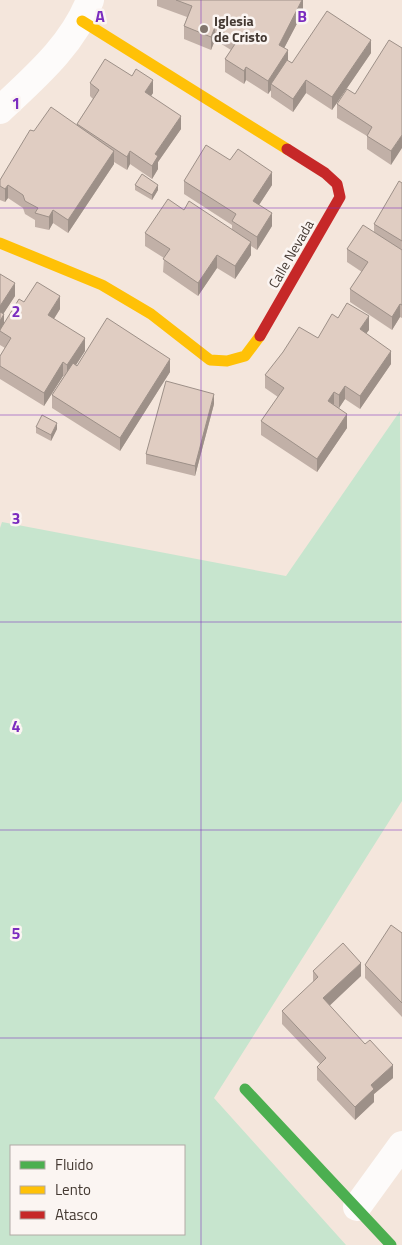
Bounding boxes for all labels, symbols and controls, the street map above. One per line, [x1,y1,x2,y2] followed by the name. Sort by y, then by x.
[95,4,105,28] text: A
[297,4,307,28] text: B
[214,10,267,47] place label: Iglesia de Cristo
[198,23,210,35] marker: Iglesia de Cristo
[12,91,20,115] text: 1
[263,216,319,292] street label: Calle Nevada
[12,299,20,323] text: 2
[12,506,20,530] text: 3
[12,714,21,738] text: 4
[12,921,21,945] text: 5
[10,1145,185,1235] legend
[55,1153,94,1176] text: Fluido
[55,1178,91,1201] text: Lento
[55,1203,98,1226] text: Atasco

